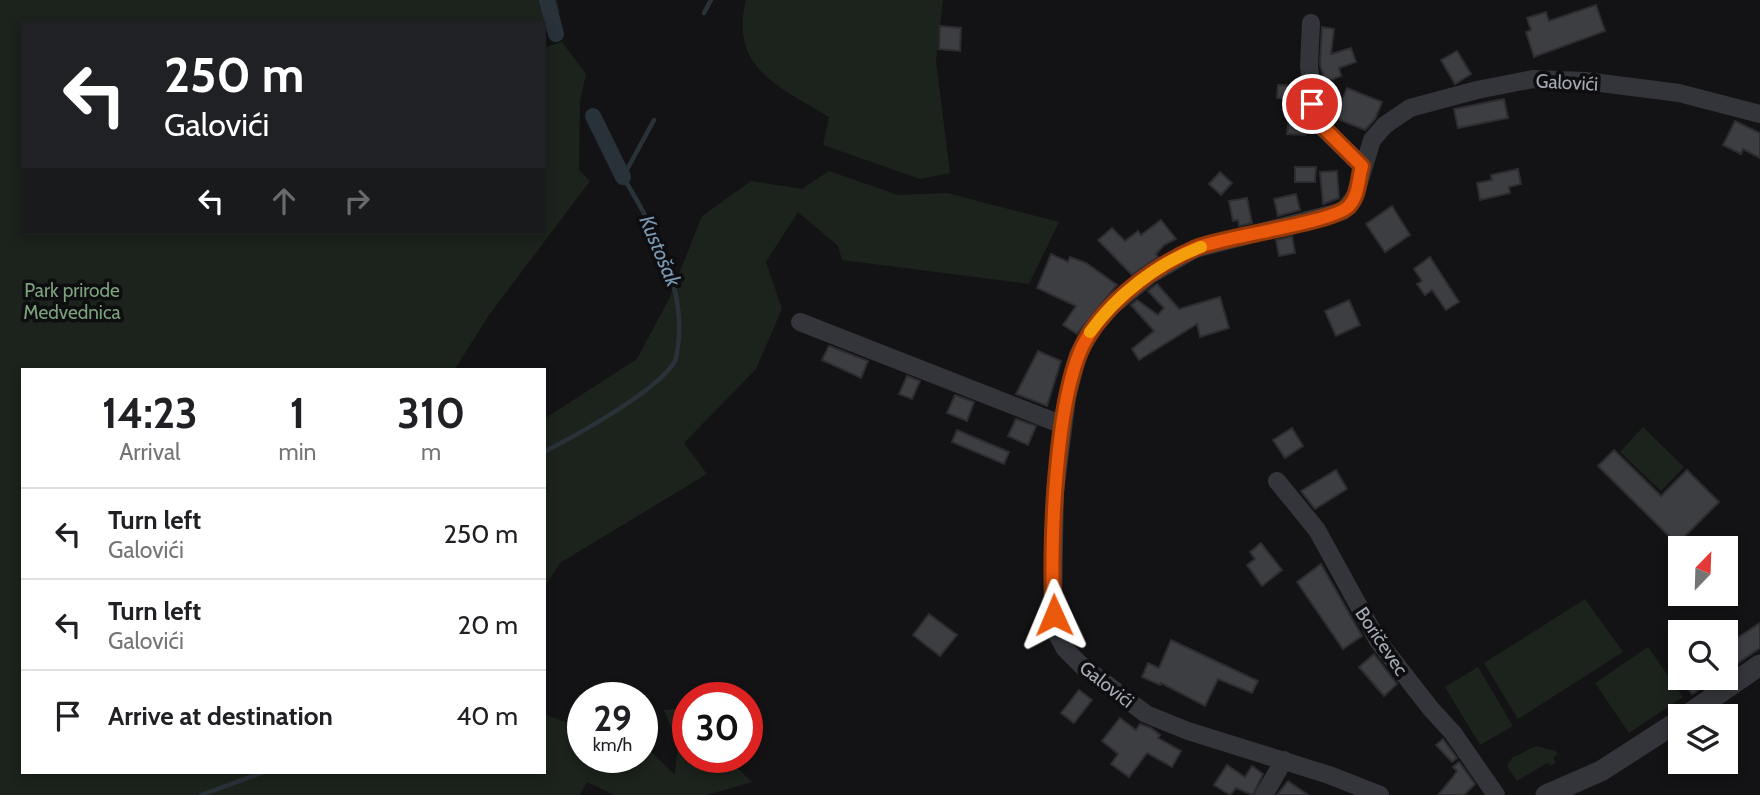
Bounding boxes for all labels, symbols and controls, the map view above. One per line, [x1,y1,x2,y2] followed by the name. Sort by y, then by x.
[164,45,304,104] text: 250 m
[49,49,140,140] icon: left
[1535,69,1599,96] street label: Galovići
[1282,74,1342,134] pin
[1293,85,1331,123] icon: arrive
[164,105,269,144] text: Galovići
[192,182,230,220] icon: left
[265,182,303,220] icon: ahead
[338,182,376,220] icon: right
[634,211,687,291] water label: Kustošak
[23,279,121,324] park label: Park prirode Medvednica
[102,387,198,439] text: 14:23
[290,387,305,439] text: 1
[397,387,465,439] text: 310
[119,438,180,466] text: Arrival
[279,438,316,466] text: min
[421,438,441,466] text: m
[108,504,201,536] text: Turn left
[49,515,87,553] icon: left
[444,518,518,550] text: 250 m
[108,536,184,564] text: Galovići
[1668,536,1738,606] north arrow
[1668,536,1738,774] map controls
[1017,578,1091,652] position arrow
[108,595,201,627] text: Turn left
[1350,603,1413,680] street label: Boričevec
[49,606,87,644] icon: left
[458,609,518,641] text: 20 m
[1668,620,1738,690] button: search
[108,627,184,655] text: Galovići
[1075,656,1138,713] street label: Galovići
[672,682,763,773] speed limit sign: 30
[49,697,87,735] icon: arrive
[593,697,632,740] text: 29
[108,700,333,732] text: Arrive at destination
[456,700,518,732] text: 40 m
[1668,704,1738,774] button: layers
[593,734,632,756] text: km/h

